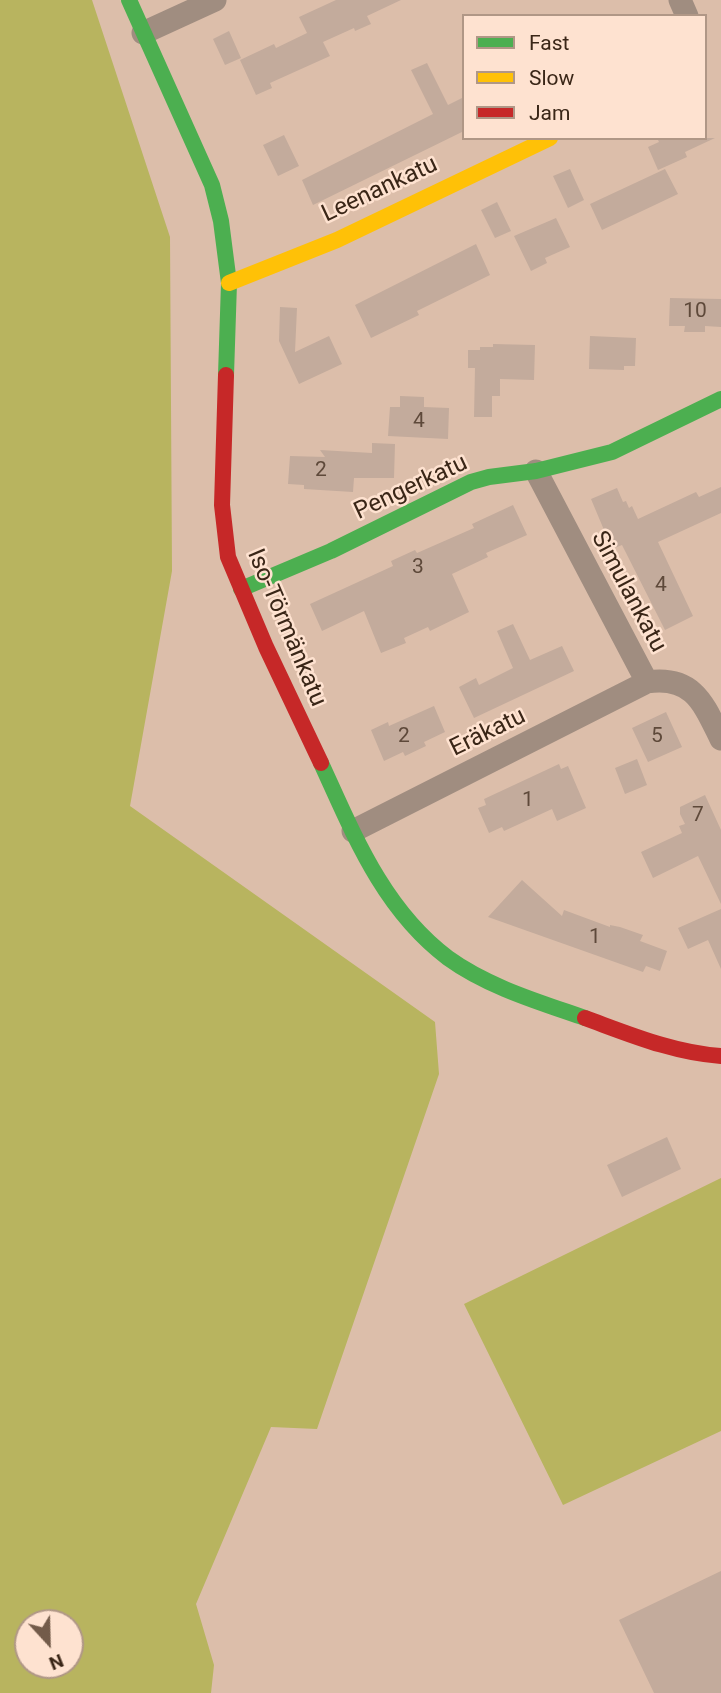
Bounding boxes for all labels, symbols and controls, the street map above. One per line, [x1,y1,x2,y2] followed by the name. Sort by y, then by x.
[462,14,707,140] legend
[529,31,569,55] text: Fast
[529,66,574,90] text: Slow
[529,101,570,125] text: Jam
[318,151,442,229] street label: Leenankatu
[683,299,707,325] house number: 10
[413,409,425,435] house number: 4
[350,449,472,527] street label: Pengerkatu
[315,458,327,484] house number: 2
[584,527,672,657] street label: Simulankatu
[240,545,332,711] street label: Iso-Törmänkatu
[412,555,424,581] house number: 3
[655,573,667,599] house number: 4
[445,702,531,764] street label: Eräkatu
[398,724,410,750] house number: 2
[651,724,663,750] house number: 5
[522,788,534,814] house number: 1
[692,803,704,829] house number: 7
[589,925,601,951] house number: 1
[14,1609,84,1679] north arrow
[46,1649,67,1675] text: N

